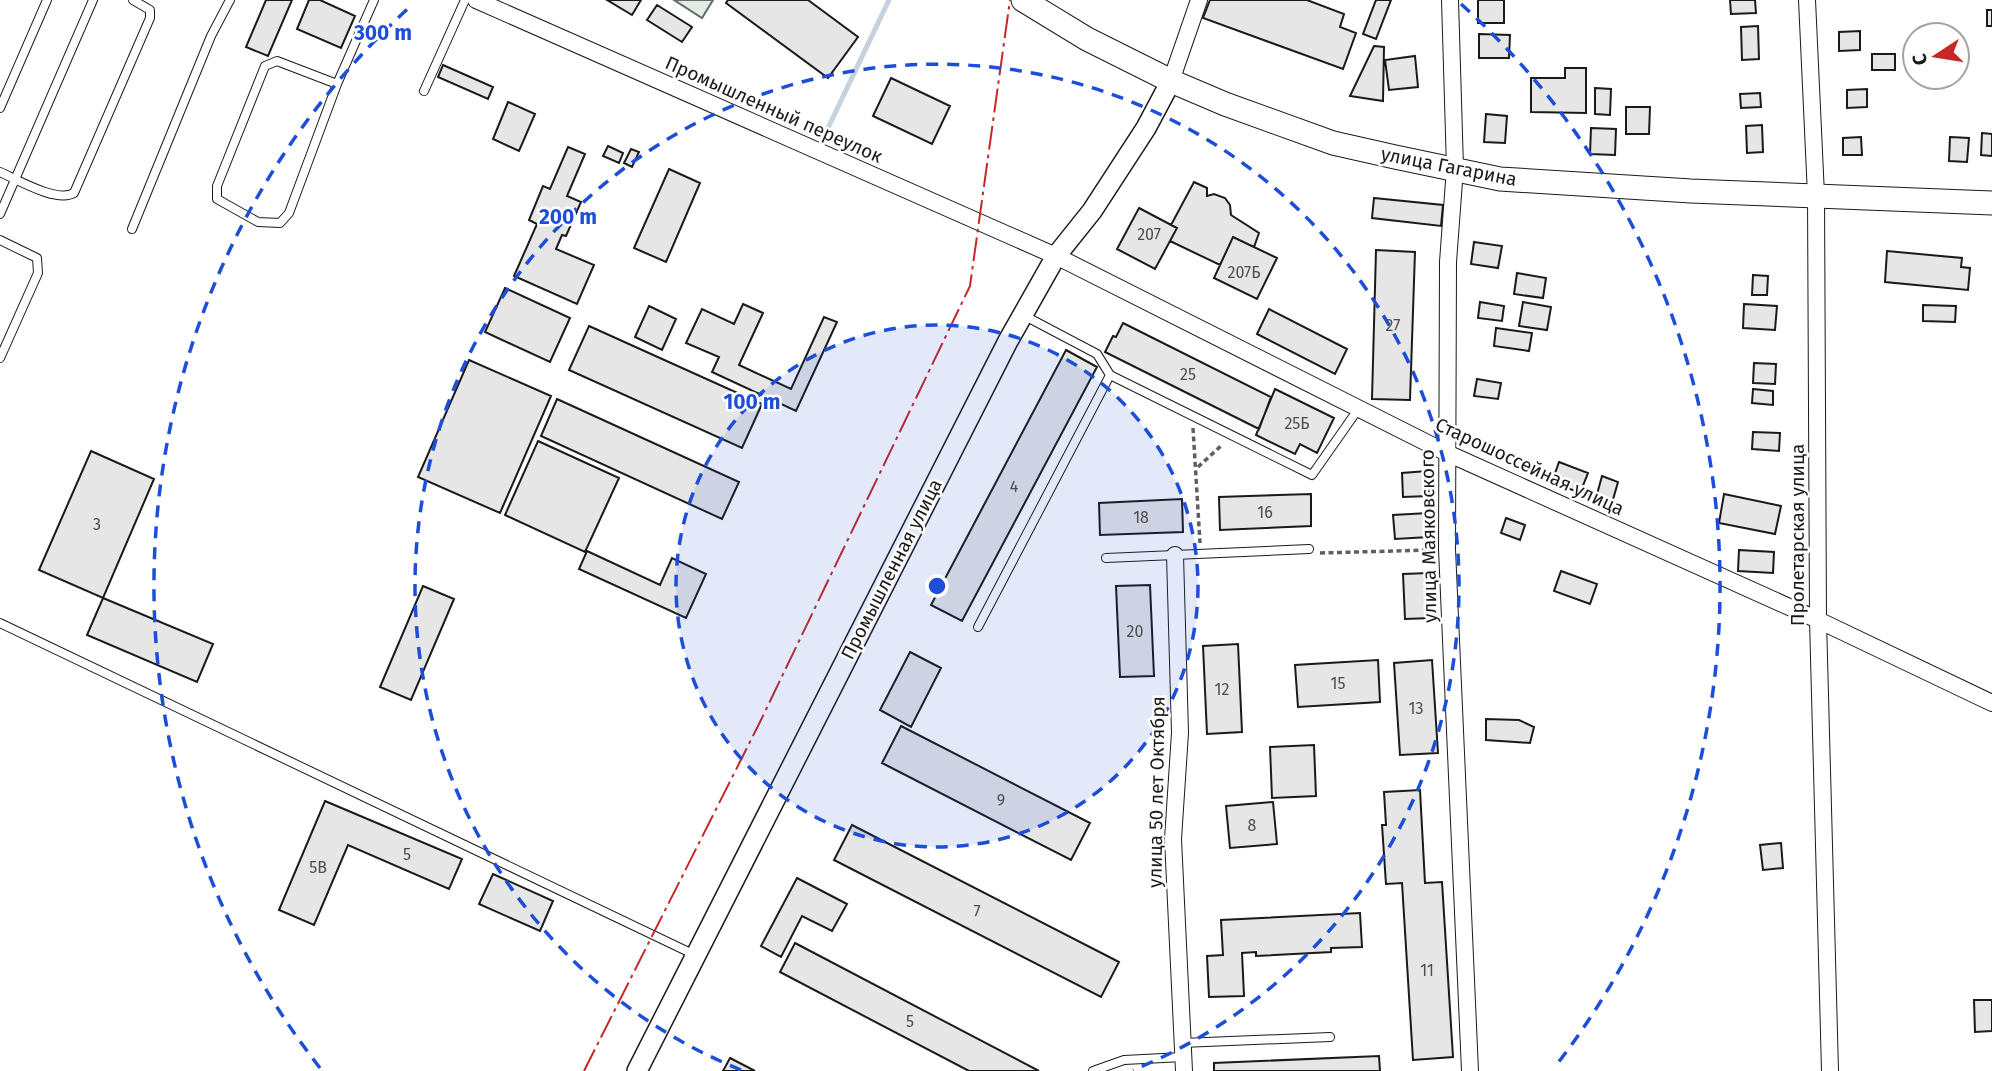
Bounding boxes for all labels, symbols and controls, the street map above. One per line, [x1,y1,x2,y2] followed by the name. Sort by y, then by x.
[353,20,412,46] text: 300 m
[1901,21,1971,91] north arrow
[662,51,886,168] street label: Промышленный переулок
[1907,52,1932,67] text: С
[1379,142,1519,191] street label: улица Гагарина
[539,204,597,230] text: 200 m
[1137,225,1161,244] house number: 207
[1228,263,1260,282] house number: 207Б
[1386,316,1400,335] house number: 27
[1180,365,1196,384] house number: 25
[723,389,781,415] text: 100 m
[1432,413,1628,520] street label: Старошоссейная улица
[1284,414,1310,433] house number: 25Б
[1786,444,1809,626] street label: Пролетарская улица
[1415,449,1442,623] street label: улица Маяковского
[836,475,947,663] street label: Промышленная улица
[1010,477,1019,496] house number: 4
[1257,503,1273,522] house number: 16
[1133,508,1149,527] house number: 18
[93,515,101,534] house number: 3
[925,574,949,598] centre of rings
[1127,622,1143,641] house number: 20
[1331,674,1345,693] house number: 15
[1215,680,1229,699] house number: 12
[1143,696,1170,888] street label: улица 50 лет Октября
[1409,699,1423,718] house number: 13
[997,791,1005,810] house number: 9
[1248,816,1257,835] house number: 8
[403,845,411,864] house number: 5
[309,858,327,877] house number: 5В
[973,902,981,921] house number: 7
[1420,961,1434,980] house number: 11
[906,1012,914,1031] house number: 5

